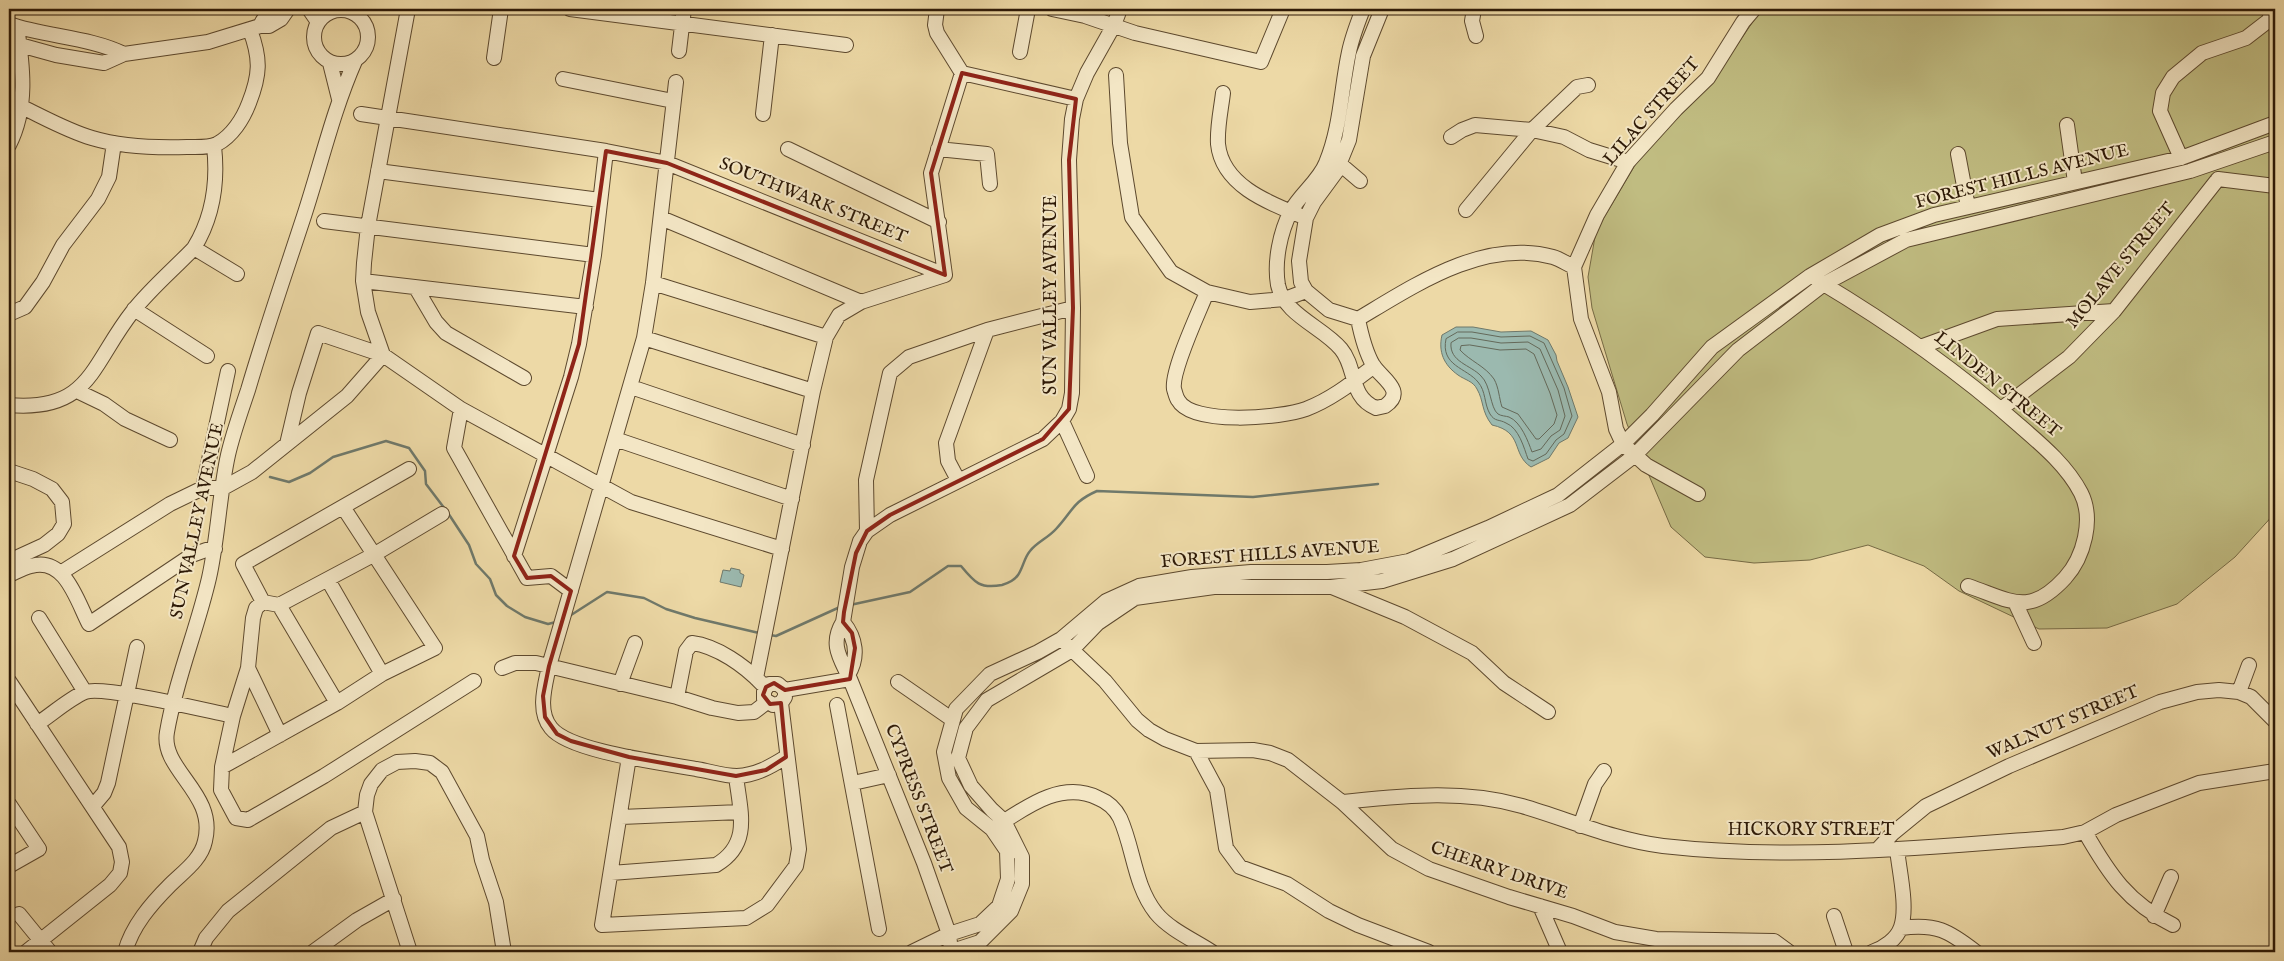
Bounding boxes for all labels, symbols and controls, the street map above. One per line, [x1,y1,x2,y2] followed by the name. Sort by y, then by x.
[1599,53,1705,171] street label: LILAC STREET
[1913,139,2131,215] street label: FOREST HILLS AVENUE
[716,153,910,249] street label: SOUTHWARK STREET
[1040,195,1063,395] street label: SUN VALLEY AVENUE
[2061,198,2181,334] street label: MOLAVE STREET
[1929,327,2065,443] street label: LINDEN STREET
[166,421,230,621] street label: SUN VALLEY AVENUE
[1160,536,1380,574] street label: FOREST HILLS AVENUE
[1983,681,2143,765] street label: WALNUT STREET
[879,721,957,877] street label: CYPRESS STREET
[1728,819,1894,842] street label: HICKORY STREET
[1427,837,1571,905] street label: CHERRY DRIVE

